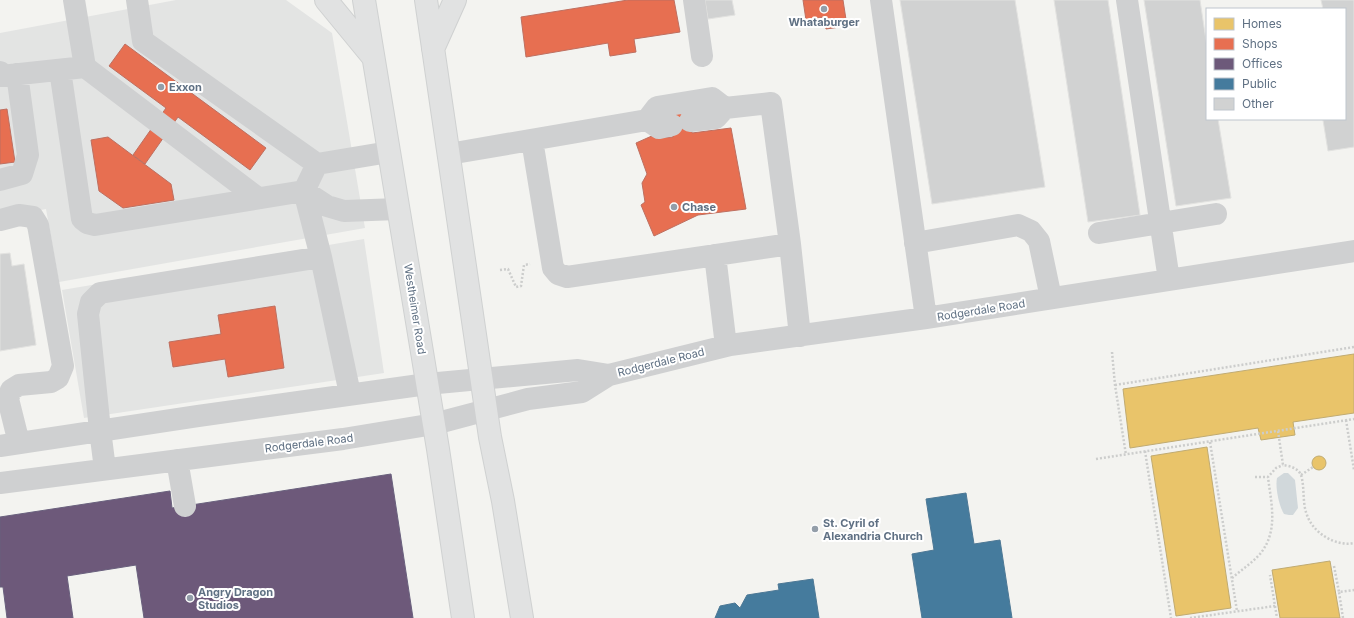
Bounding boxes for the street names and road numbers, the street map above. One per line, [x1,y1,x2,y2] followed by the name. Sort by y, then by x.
[401,263,429,355] street label: Westheimer Road
[936,296,1026,324] street label: Rodgerdale Road
[616,344,706,380] street label: Rodgerdale Road
[264,431,354,455] street label: Rodgerdale Road

